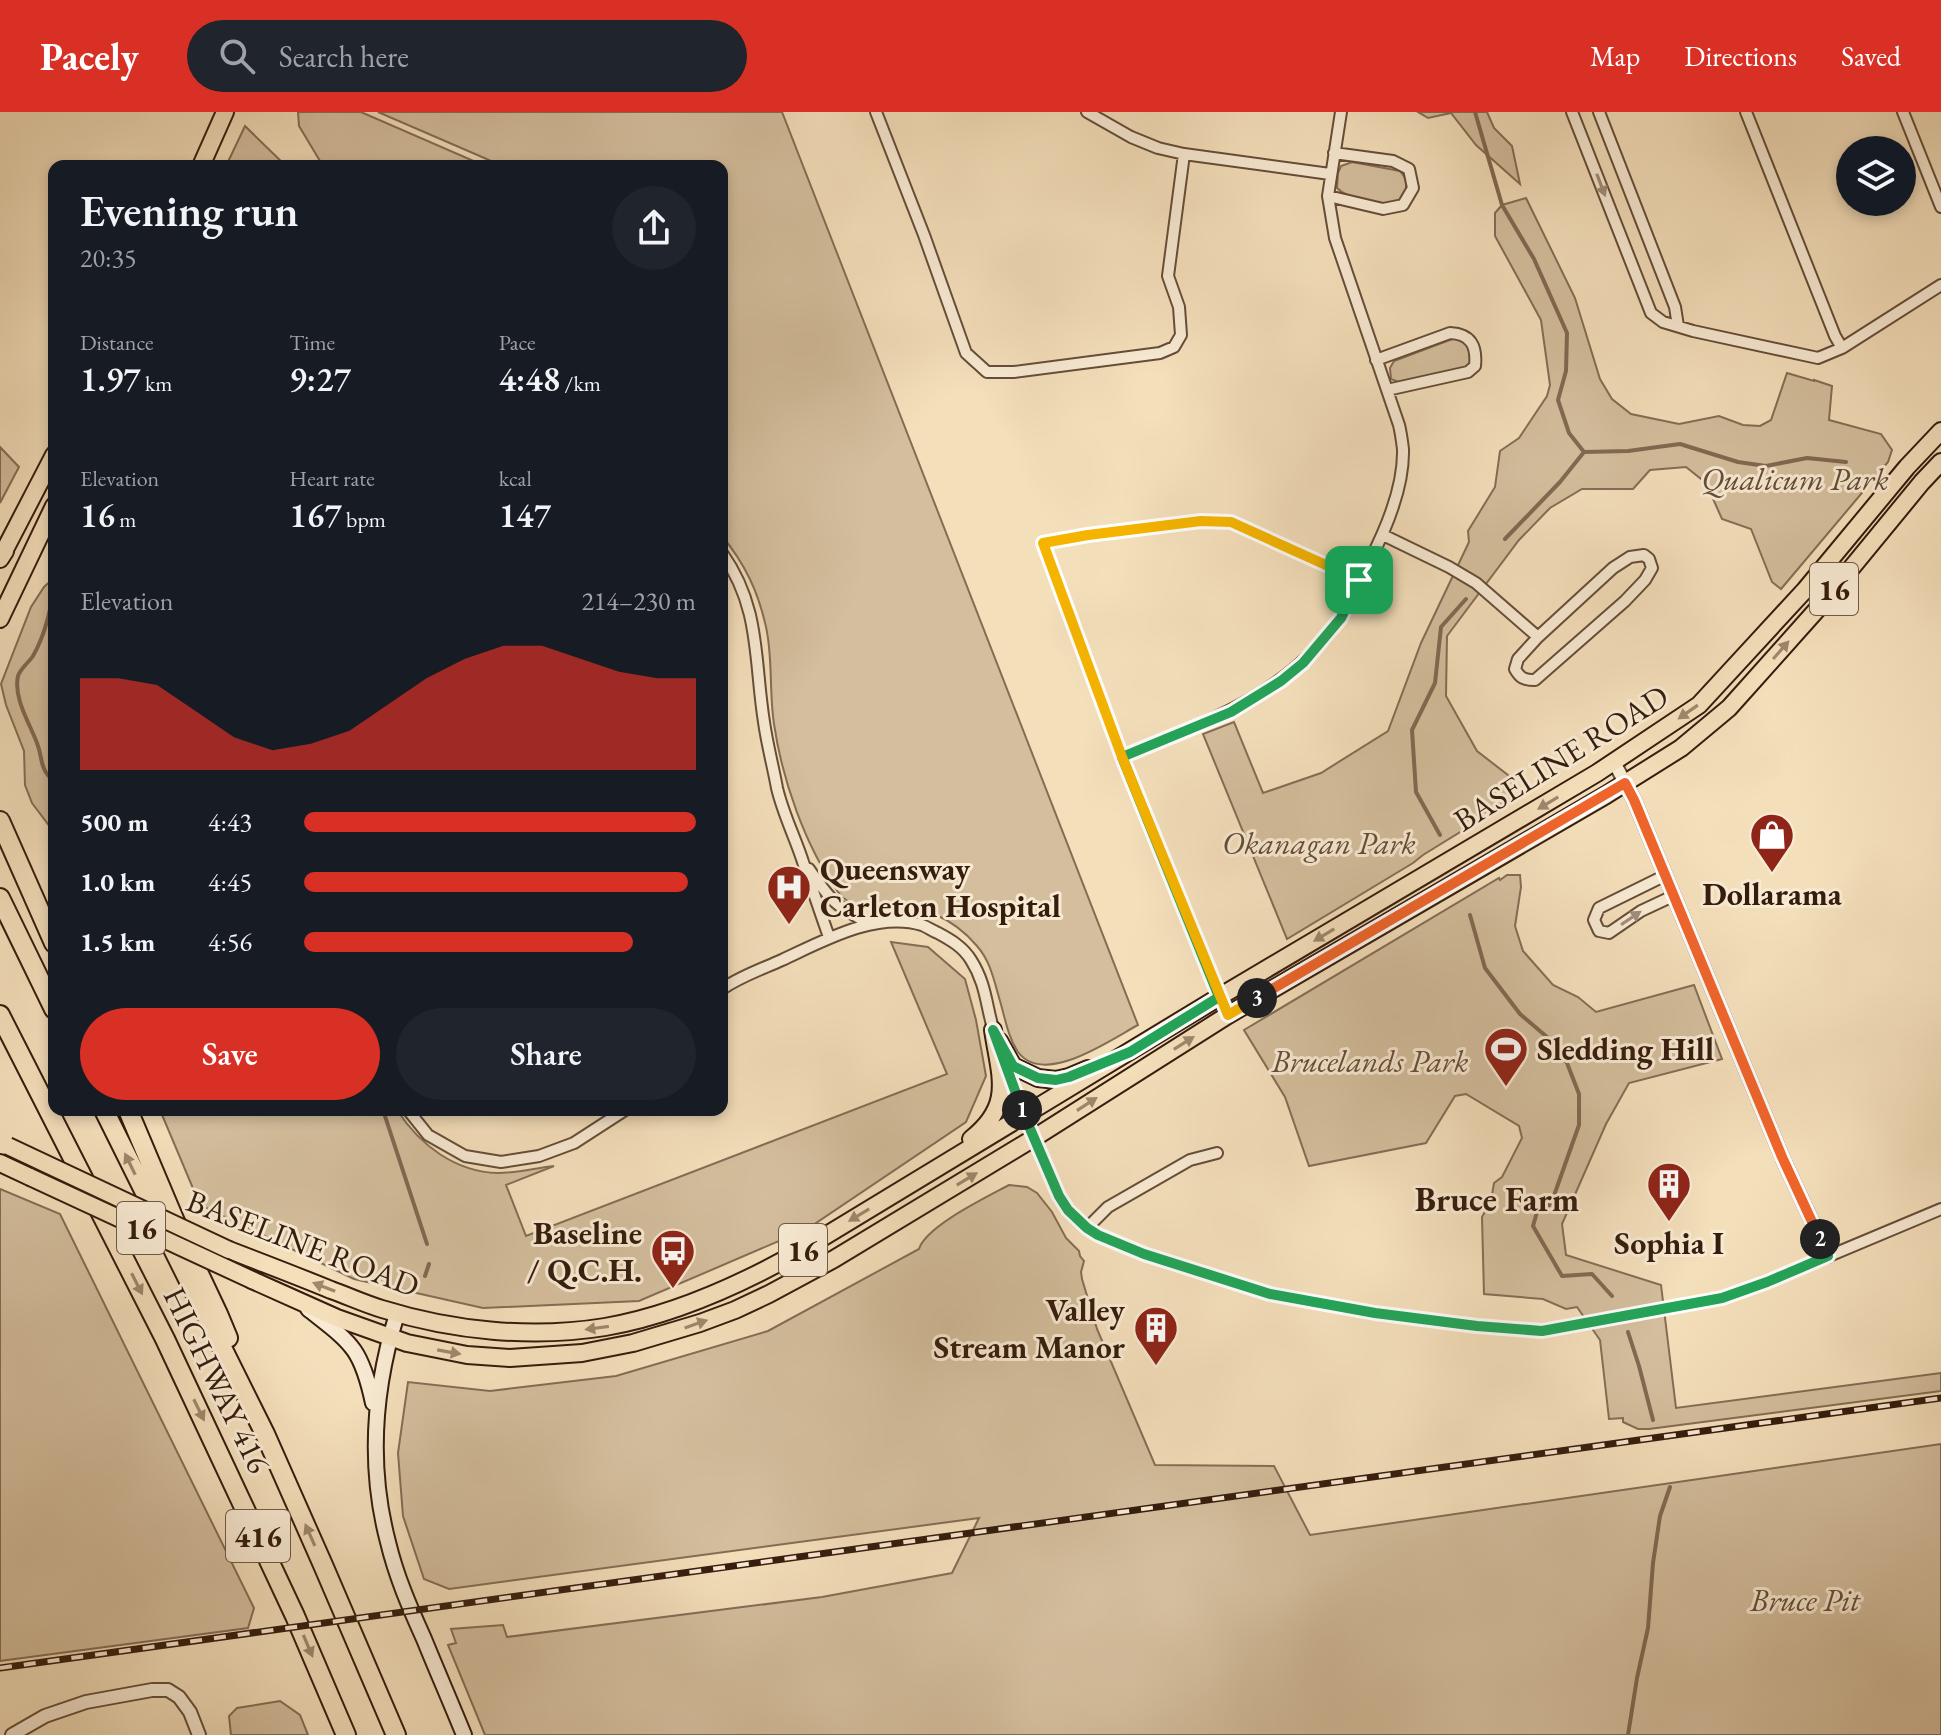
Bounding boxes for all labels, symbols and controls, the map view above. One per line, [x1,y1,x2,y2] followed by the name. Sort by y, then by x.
[187,20,747,92] search box
[40,32,139,81] text: Pacely
[215,34,259,78] icon: search
[279,37,409,76] text: Search here
[1590,38,1640,74] text: Map
[1684,38,1797,74] text: Directions
[1841,38,1901,74] text: Saved
[1836,136,1916,216] map controls
[1836,136,1916,216] button: layers
[1595,173,1608,197] one-way arrow
[80,182,299,239] text: Evening run
[612,186,696,270] button: share
[80,241,136,275] text: 20:35
[80,328,153,357] text: Distance
[289,328,335,357] text: Time
[499,328,536,357] text: Pace
[80,357,141,401] text: 1.97
[289,357,351,401] text: 9:27
[499,357,560,401] text: 4:48
[141,369,172,398] text: km
[560,369,601,398] text: /km
[1701,458,1889,500] park label: Qualicum Park
[80,464,159,493] text: Elevation
[289,464,375,493] text: Heart rate
[499,464,532,493] text: kcal
[80,493,115,537] text: 16
[289,493,342,537] text: 167
[499,493,551,537] text: 147
[115,505,136,534] text: m
[342,505,386,534] text: bpm
[1325,546,1393,614] pin
[1337,558,1381,602] icon: arrive
[1810,563,1858,615] road number: 16
[80,584,174,618] text: Elevation
[581,584,696,618] text: 214–230 m
[1772,641,1789,661] one-way arrow
[1446,675,1676,841] street label: BASELINE ROAD
[1677,704,1698,719] one-way arrow
[1537,795,1559,809] one-way arrow
[80,805,148,839] text: 500 m
[208,805,252,839] text: 4:43
[1748,811,1796,874] shop icon: Dollarama
[1222,822,1416,864] park label: Okanagan Park
[820,848,1061,927] place label: Queensway Carleton Hospital
[765,863,813,926] hospital icon: Queensway Carleton Hospital
[80,865,155,899] text: 1.0 km
[208,865,252,899] text: 4:45
[1702,873,1843,915] place label: Dollarama
[1620,911,1641,926] one-way arrow
[80,925,155,959] text: 1.5 km
[208,925,252,959] text: 4:56
[1313,928,1335,942] one-way arrow
[1237,978,1277,1018] pin: 3
[1251,983,1263,1012] text: 3
[80,1008,380,1100] button: Save
[396,1008,696,1100] button: Share
[1482,1025,1530,1088] sports icon: Sledding Hill
[1537,1028,1714,1070] place label: Sledding Hill
[1173,1036,1195,1050] one-way arrow
[1271,1040,1469,1082] park label: Brucelands Park
[1002,1090,1042,1130] pin: 1
[1016,1095,1028,1124] text: 1
[1077,1097,1098,1112] one-way arrow
[123,1152,137,1176] one-way arrow
[1645,1160,1693,1223] building icon: Sophia I
[956,1172,978,1186] one-way arrow
[1415,1177,1579,1221] district label: Bruce Farm
[181,1179,425,1307] street label: BASELINE ROAD
[117,1202,165,1254] road number: 16
[848,1208,870,1222] one-way arrow
[527,1212,642,1291] place label: Baseline / Q.C.H.
[1800,1219,1840,1259] pin: 2
[1614,1222,1724,1264] place label: Sophia I
[779,1224,827,1276] road number: 16
[1814,1224,1826,1253] text: 2
[649,1227,697,1290] bus stop icon: Baseline / Q.C.H.
[131,1272,144,1295] one-way arrow
[154,1280,280,1480] street label: HIGHWAY 416
[312,1280,336,1293] one-way arrow
[933,1289,1126,1368] place label: Valley Stream Manor
[1132,1304,1180,1367] building icon: Valley Stream Manor
[684,1318,708,1330] one-way arrow
[584,1322,609,1335] one-way arrow
[437,1346,462,1358] one-way arrow
[192,1398,206,1421] one-way arrow
[226,1510,290,1562] road number: 416
[303,1523,317,1546] one-way arrow
[1749,1579,1862,1621] park label: Bruce Pit
[301,1634,314,1658] one-way arrow

